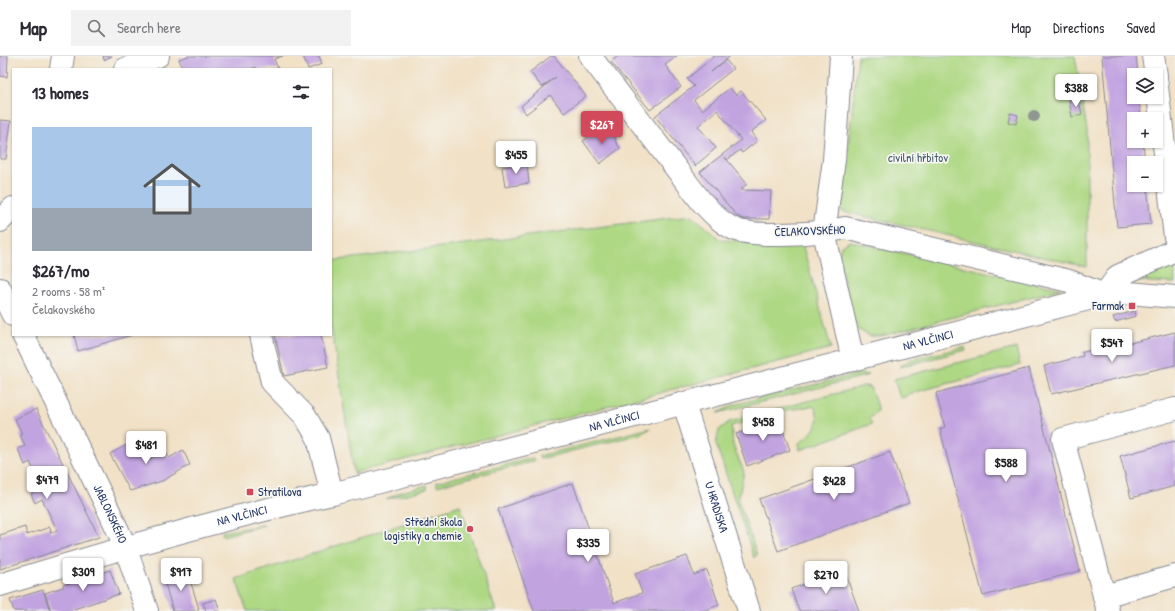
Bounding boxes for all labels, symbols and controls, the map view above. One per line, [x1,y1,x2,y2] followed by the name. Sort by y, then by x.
[71,10,351,46] search box
[20,15,47,41] text: Map
[85,17,107,39] icon: search
[117,17,181,38] text: Search here
[1011,18,1031,37] text: Map
[1053,18,1104,37] text: Directions
[1126,18,1155,37] text: Saved
[1127,68,1163,192] map controls
[1127,68,1163,104] button: layers
[1052,74,1100,108] pin: $388
[1064,78,1088,96] text: $388
[32,81,89,104] text: 13 homes
[290,81,312,103] icon: filters
[578,111,626,145] pin: $267
[1127,112,1163,148] button: +
[590,115,614,133] text: $267
[492,141,540,175] pin: $455
[505,145,527,163] text: $455
[888,149,948,166] park label: civilní hřbitov
[136,153,208,225] icon: home
[1127,156,1163,192] button: −
[774,221,846,240] street label: ČELAKOVSKÉHO
[32,259,89,282] text: $267/mo
[32,282,105,300] text: 2 rooms · 58 m²
[1091,297,1124,314] place label: Farmak
[32,300,95,318] text: Čelakovského
[1127,301,1137,311] marker: Farmak
[901,325,955,354] street label: NA VLČINCI
[1088,329,1136,363] pin: $547
[1100,333,1124,351] text: $547
[587,406,641,435] street label: NA VLČINCI
[739,408,787,442] pin: $458
[752,412,774,430] text: $458
[122,431,170,465] pin: $481
[135,435,157,453] text: $481
[982,449,1030,483] pin: $588
[994,453,1018,471] text: $588
[23,466,71,500] pin: $479
[810,467,858,501] pin: $428
[36,470,58,488] text: $479
[822,471,846,489] text: $428
[701,479,733,535] street label: U HRADISKA
[89,481,132,546] street label: JABLONSKÉHO
[258,483,302,500] place label: Stratilova
[245,487,255,497] marker: Stratilova
[215,501,269,530] street label: NA VLČINCI
[384,513,462,544] place label: Střední škola logistiky a chemie
[465,524,475,534] marker: Střední škola logistiky a chemie
[564,529,612,563] pin: $335
[576,533,600,551] text: $335
[59,558,107,592] pin: $309
[157,558,205,592] pin: $917
[802,561,850,595] pin: $270
[71,562,95,580] text: $309
[170,562,192,580] text: $917
[814,565,838,583] text: $270

